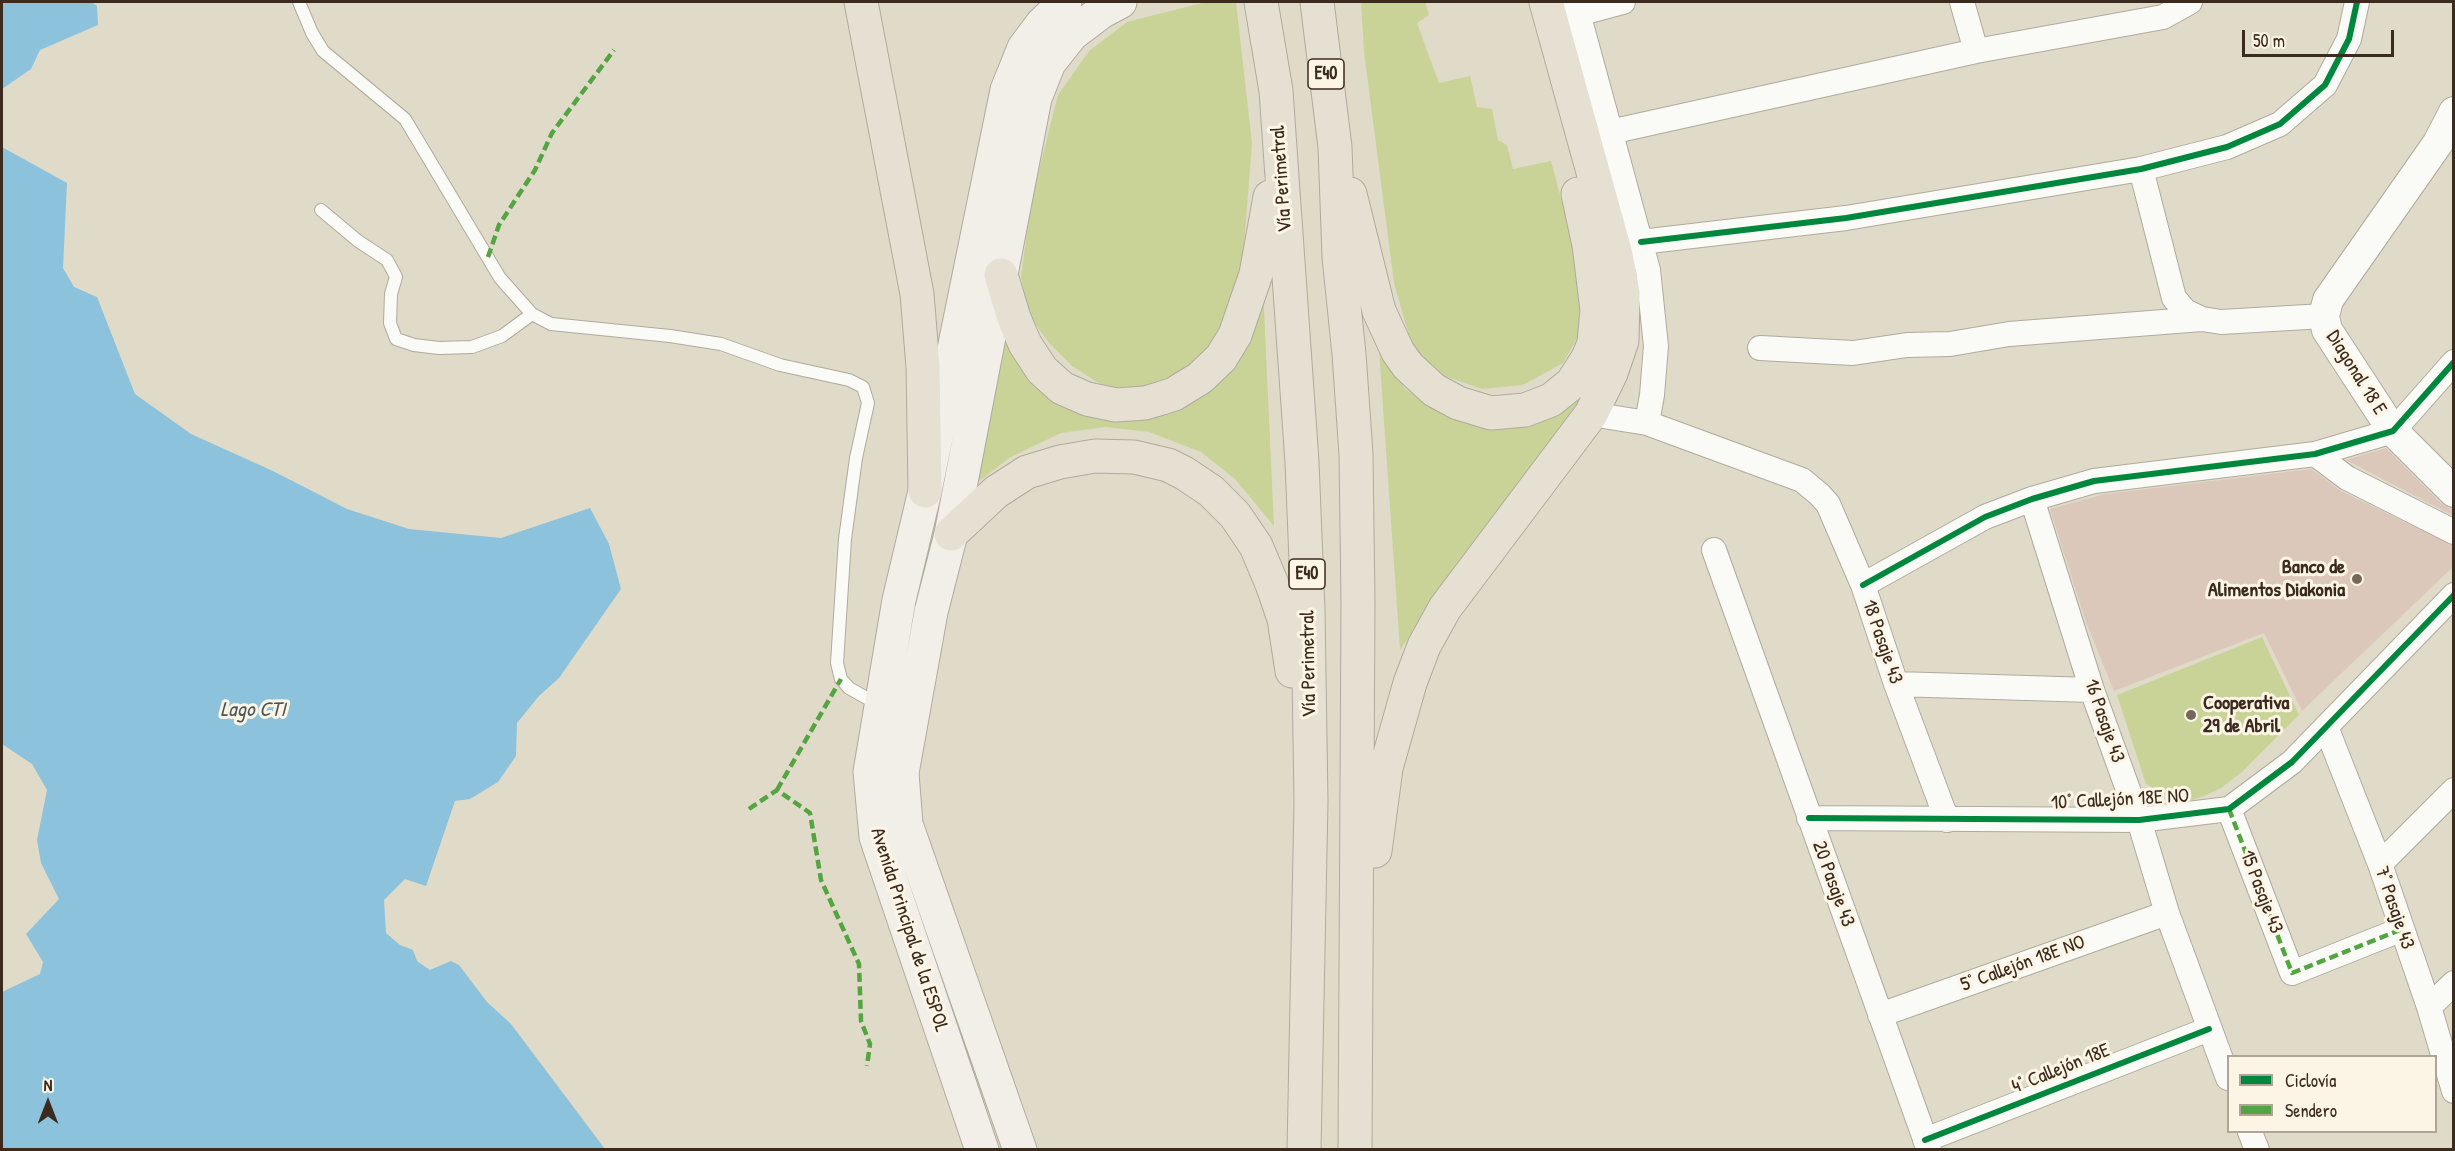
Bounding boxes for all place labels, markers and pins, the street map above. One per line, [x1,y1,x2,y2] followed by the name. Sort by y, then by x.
[2208,556,2345,603] place label: Banco de Alimentos Diakonia
[2350,572,2364,586] marker: Banco de Alimentos Diakonia
[2203,692,2289,739] place label: Cooperativa 29 de Abril
[2184,708,2198,722] marker: Cooperativa 29 de Abril

